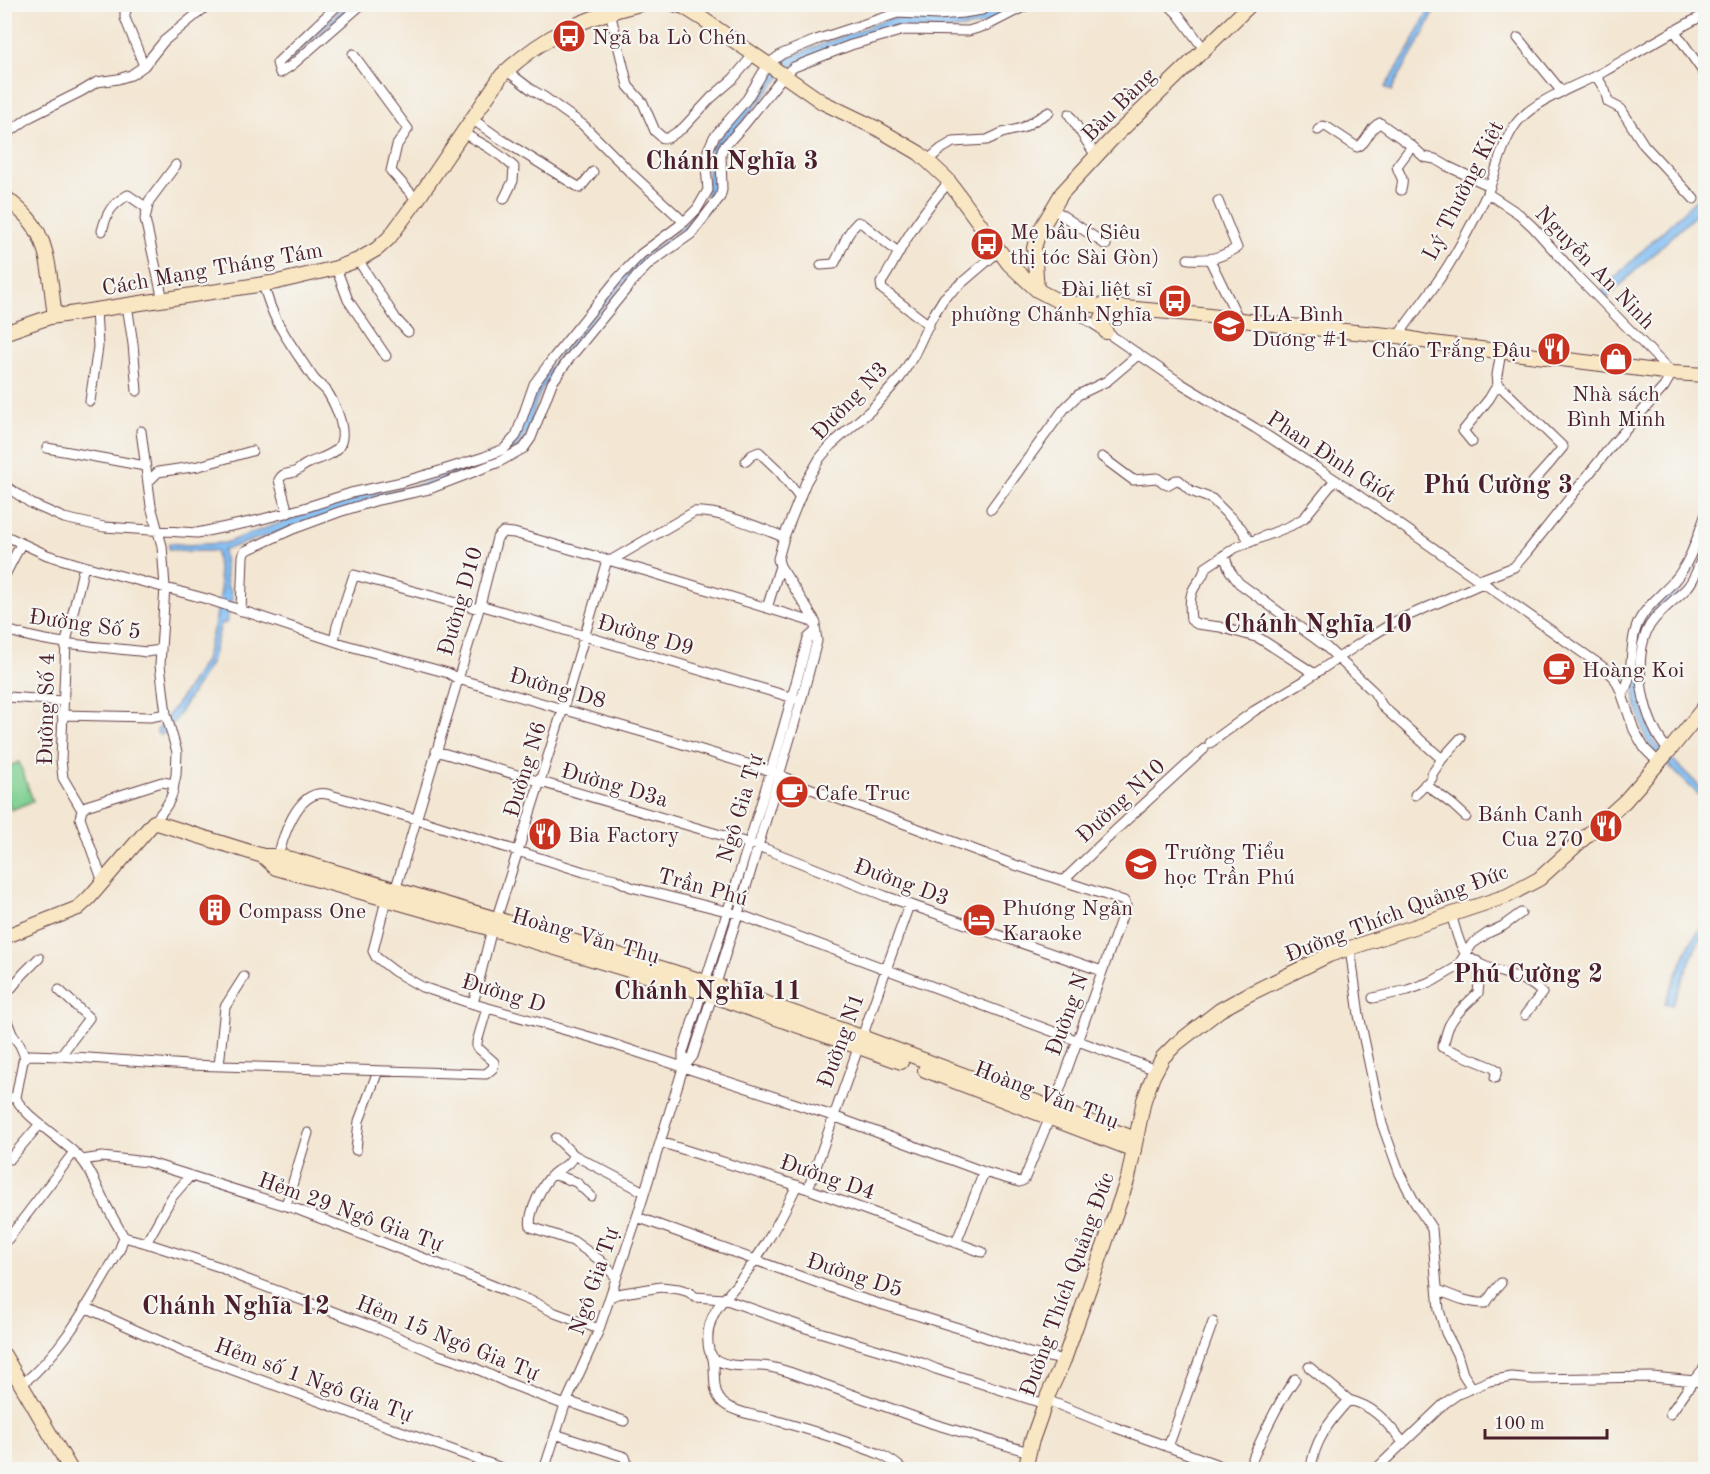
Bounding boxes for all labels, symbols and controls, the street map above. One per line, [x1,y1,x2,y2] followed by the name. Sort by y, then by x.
[551,18,587,54] bus stop icon: Ngã ba Lò Chén
[592,27,747,49] place label: Ngã ba Lò Chén
[1078,64,1160,146] street label: Bàu Bàng
[1419,118,1508,264] street label: Lý Thường Kiệt
[645,149,819,175] district label: Chánh Nghĩa 3
[1531,202,1659,334] street label: Nguyễn An Ninh
[1010,221,1160,269] place label: Mẹ bầu ( Siêu thị tóc Sài Gòn)
[969,226,1005,262] bus stop icon: Mẹ bầu ( Siêu thị tóc Sài Gòn)
[100,240,325,300] street label: Cách Mạng Tháng Tám
[951,279,1153,326] place label: Đài liệt sĩ phường Chánh Nghĩa
[1157,283,1193,319] bus stop icon: Đài liệt sĩ phường Chánh Nghĩa
[1252,304,1350,351] place label: ILA Bình Dương #1
[1211,308,1247,344] school or university icon: ILA Bình Dương #1
[1536,331,1572,367] restaurant icon: Cháo Trắng Đậu
[1371,339,1531,362] place label: Cháo Trắng Đậu
[1598,341,1634,377] shop icon: Nhà sách Bình Minh
[808,358,893,445] street label: Đường N3
[1566,384,1666,431] place label: Nhà sách Bình Minh
[1262,408,1399,507] street label: Phan Đình Giót
[1423,473,1573,499] district label: Phú Cường 3
[435,545,487,658] street label: Đường D10
[27,606,142,644] street label: Đường Số 5
[595,612,696,660] street label: Đường D9
[1224,612,1412,638] district label: Chánh Nghĩa 10
[1541,651,1577,687] cafe icon: Hoàng Koi
[35,652,59,766] street label: Đường Số 4
[1582,660,1685,682] place label: Hoàng Koi
[507,665,608,713] street label: Đường D8
[501,719,551,820] street label: Đường N6
[714,752,768,865] street label: Ngô Gia Tự
[1073,755,1170,848] street label: Đường N10
[558,760,671,812] street label: Đường D3a
[774,774,810,810] cafe icon: Cafe Truc
[815,783,910,805] place label: Cafe Truc
[1477,804,1583,851] place label: Bánh Canh Cua 270
[1588,808,1624,844] restaurant icon: Bánh Canh Cua 270
[527,816,563,852] restaurant icon: Bia Factory
[568,825,680,847] place label: Bia Factory
[1164,841,1295,889] place label: Trường Tiểu học Trần Phú
[1123,846,1159,882] school or university icon: Trường Tiểu học Trần Phú
[851,856,952,910] street label: Đường D3
[1282,861,1511,967] street label: Đường Thích Quảng Đức
[655,864,750,911] street label: Trần Phú
[197,892,233,928] building icon: Compass One
[1002,898,1133,945] place label: Phương Ngân Karaoke
[238,901,366,923] place label: Compass One
[961,902,997,938] hotel icon: Phương Ngân Karaoke
[509,905,662,969] street label: Hoàng Văn Thụ
[1453,962,1603,988] district label: Phú Cường 2
[1043,970,1093,1059] street label: Đường N
[459,971,548,1017] street label: Đường D
[614,979,802,1005] district label: Chánh Nghĩa 11
[815,990,869,1091] street label: Đường N1
[971,1058,1122,1134] street label: Hoàng Văn Thụ
[777,1151,878,1204] street label: Đường D4
[255,1169,446,1257] street label: Hẻm 29 Ngô Gia Tự
[1017,1170,1119,1400] street label: Đường Thích Quảng Đức
[566,1225,624,1338] street label: Ngô Gia Tự
[804,1250,905,1302] street label: Đường D5
[353,1292,542,1386] street label: Hẻm 15 Ngô Gia Tự
[142,1294,330,1320] district label: Chánh Nghĩa 12
[211,1335,415,1427] street label: Hẻm số 1 Ngô Gia Tự
[1485,1402,1606,1440] scale bar
[1494,1415,1545,1433] text: 100 m

